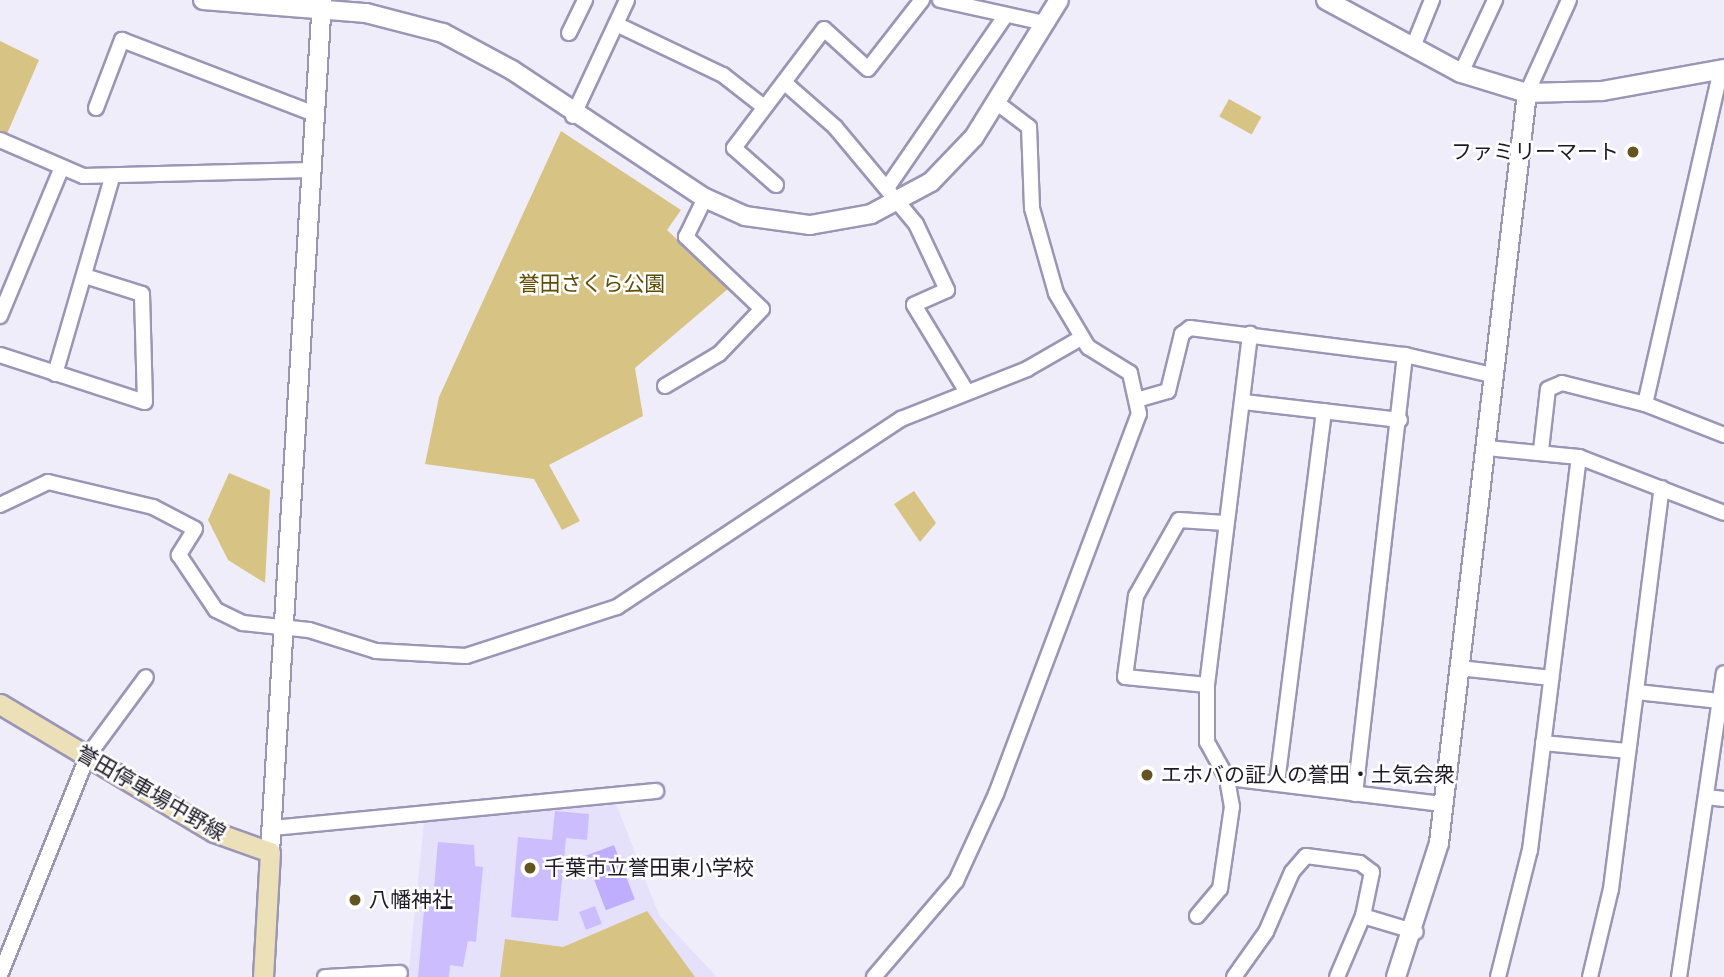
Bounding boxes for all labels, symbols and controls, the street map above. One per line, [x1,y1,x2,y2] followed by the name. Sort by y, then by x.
[1451,139,1619,165] place label: ファミリーマート
[1625,144,1641,160] marker: ファミリーマート
[519,271,665,297] park label: 誉田さくら公園
[72,740,230,846] street label: 誉田停車場中野線
[1161,762,1455,788] place label: エホバの証人の誉田・土気会衆
[1139,767,1155,783] marker: エホバの証人の誉田・土気会衆
[544,855,754,881] place label: 千葉市立誉田東小学校
[522,860,538,876] marker: 千葉市立誉田東小学校
[369,887,453,913] place label: 八幡神社
[347,892,363,908] marker: 八幡神社

